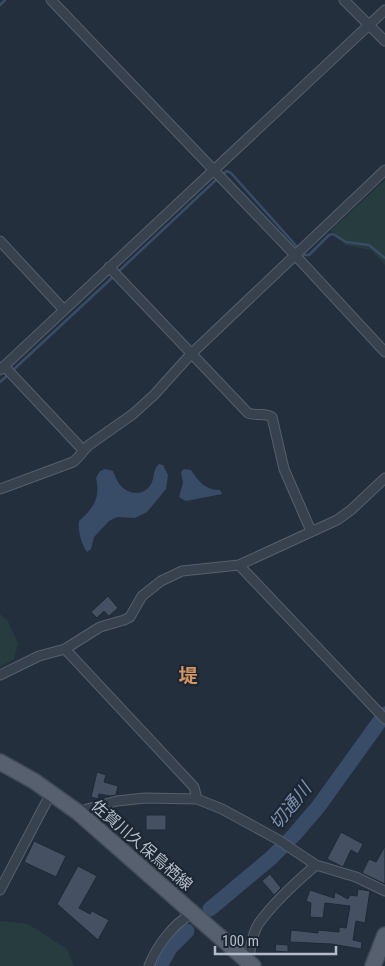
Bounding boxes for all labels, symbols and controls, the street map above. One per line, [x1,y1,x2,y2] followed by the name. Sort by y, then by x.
[178,664,198,687] district label: 堤
[265,777,316,834] water label: 切通川
[87,796,197,894] street label: 佐賀川久保鳥栖線
[215,924,336,956] scale bar
[222,932,259,950] text: 100 m

